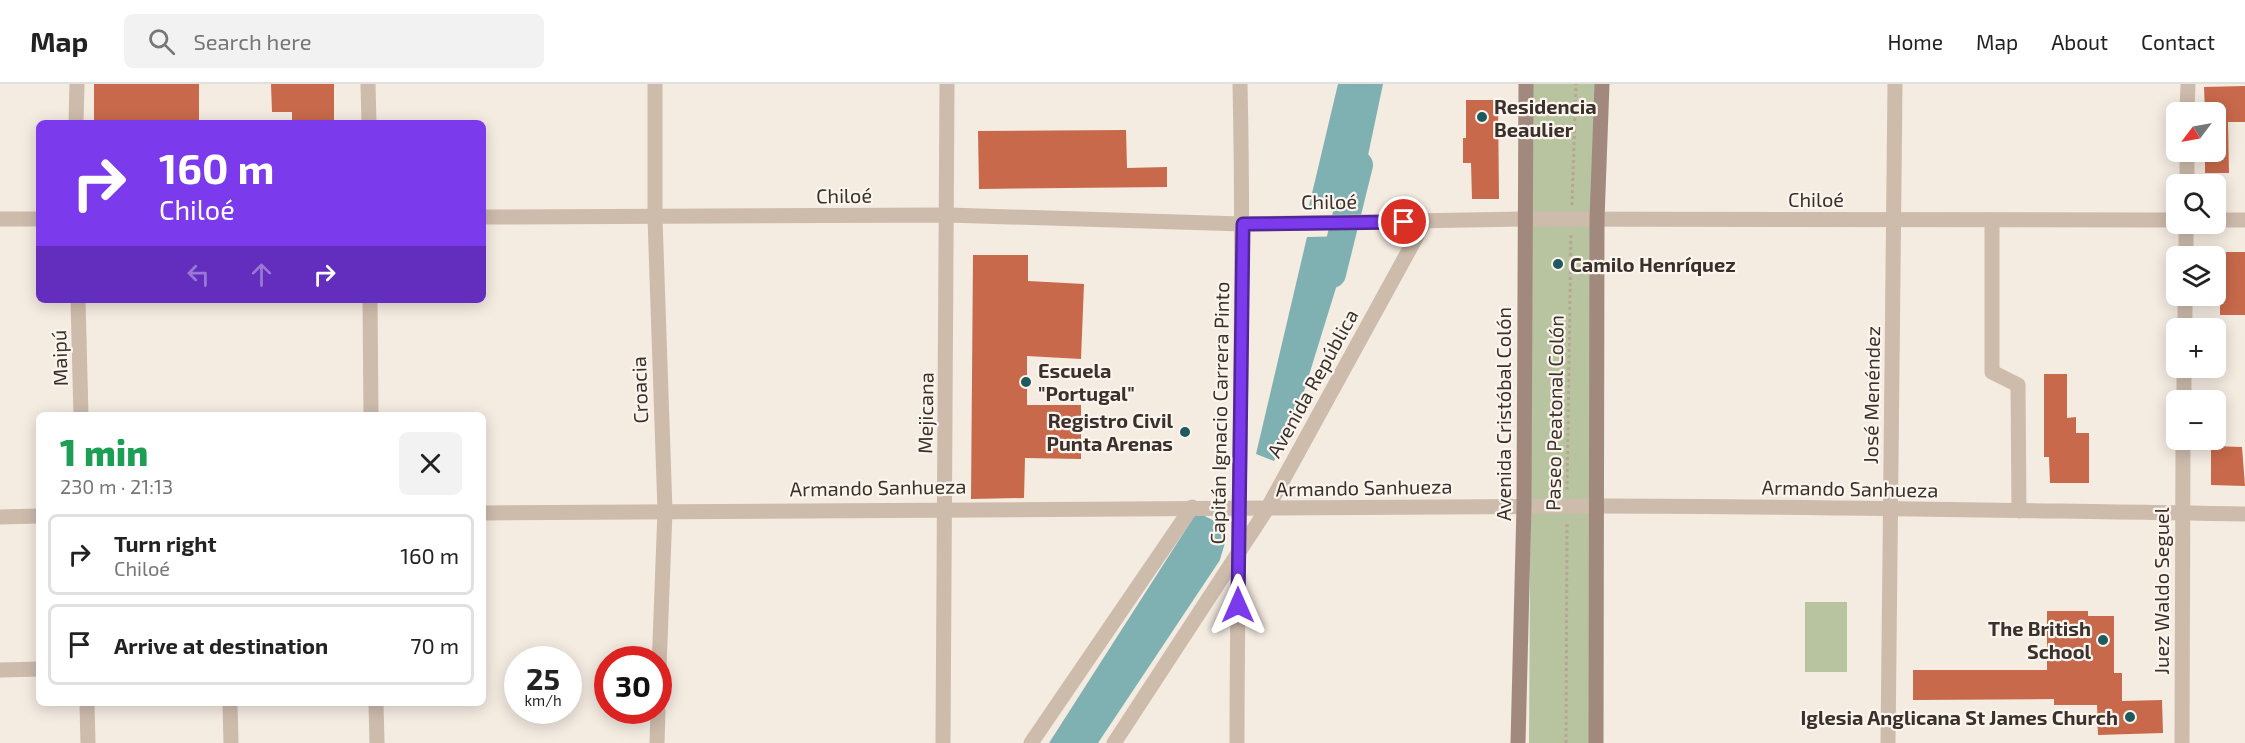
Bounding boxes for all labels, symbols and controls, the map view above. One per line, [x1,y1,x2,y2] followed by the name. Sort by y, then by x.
[124,14,544,68] search box
[30,24,88,58] text: Map
[145,25,178,58] icon: search
[193,28,312,54] text: Search here
[1887,29,1943,54] text: Home
[1976,29,2018,54] text: Map
[2051,29,2108,54] text: About
[2141,29,2215,54] text: Contact
[1494,94,1597,141] place label: Residencia Beaulier
[2166,102,2226,162] north arrow
[2166,102,2226,450] map controls
[1475,110,1489,124] marker: Residencia Beaulier
[159,142,275,192] text: 160 m
[60,144,138,222] icon: right
[2166,174,2226,234] button: search
[816,183,872,207] street label: Chiloé
[1788,187,1844,211] street label: Chiloé
[1301,189,1357,213] street label: Chiloé
[159,193,235,225] text: Chiloé
[1378,196,1429,247] pin
[1387,205,1420,238] icon: arrive
[2166,246,2226,306] button: layers
[1570,252,1736,276] place label: Camilo Henríquez
[1551,257,1565,271] marker: Camilo Henríquez
[182,258,215,291] icon: left
[245,258,278,291] icon: ahead
[308,258,341,291] icon: right
[1205,281,1233,545] street label: Capitán Ignacio Carrera Pinto
[1261,305,1363,461] street label: Avenida República
[1491,307,1515,521] street label: Avenida Cristóbal Colón
[1540,315,1568,511] street label: Paseo Peatonal Colón
[2166,318,2226,378] button: +
[1858,326,1884,464] street label: José Menéndez
[46,329,72,387] street label: Maipú
[626,356,652,424] street label: Croacia
[1038,358,1135,405] place label: Escuela "Portugal"
[912,372,938,454] street label: Mejicana
[1019,375,1033,389] marker: Escuela "Portugal"
[2166,390,2226,450] button: −
[1047,408,1173,455] place label: Registro Civil Punta Arenas
[1178,425,1192,439] marker: Registro Civil Punta Arenas
[60,430,148,473] text: 1 min
[399,432,462,495] button: close
[789,473,967,501] street label: Armando Sanhueza
[1275,473,1453,501] street label: Armando Sanhueza
[60,474,173,498] text: 230 m · 21:13
[1761,474,1939,502] street label: Armando Sanhueza
[2149,507,2173,675] street label: Juez Waldo Seguel
[114,530,216,556] text: Turn right
[63,538,96,571] icon: right
[400,542,459,568] text: 160 m
[114,556,170,580] text: Chiloé
[1206,573,1270,637] position arrow
[1988,616,2091,663] place label: The British School
[63,628,96,661] icon: arrive
[114,632,328,658] text: Arrive at destination
[410,632,459,658] text: 70 m
[2096,633,2110,647] marker: The British School
[594,646,672,724] speed limit sign: 30
[526,660,560,696] text: 25
[524,691,562,709] text: km/h
[1801,705,2118,729] place label: Iglesia Anglicana St James Church
[2123,710,2137,724] marker: Iglesia Anglicana St James Church

